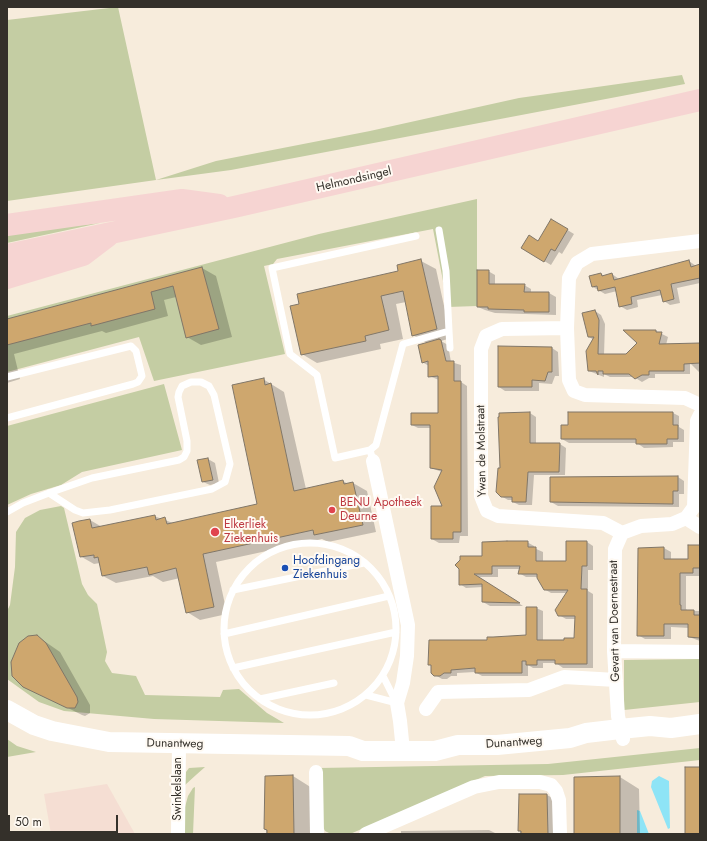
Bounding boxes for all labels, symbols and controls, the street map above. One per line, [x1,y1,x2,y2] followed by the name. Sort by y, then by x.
[315,164,393,196] street label: Helmondsingel
[474,405,490,497] street label: Ywan de Molstraat
[340,496,422,524] place label: BENU Apotheek Deurne
[327,505,337,515] marker: BENU Apotheek Deurne
[224,518,278,546] place label: Elkerliek Ziekenhuis
[209,526,221,538] marker: Elkerliek Ziekenhuis
[293,554,360,582] place label: Hoofdingang Ziekenhuis
[607,560,623,682] street label: Gevart van Doernestraat
[280,563,290,573] marker: Hoofdingang Ziekenhuis
[485,734,543,752] street label: Dunantweg
[147,736,203,752] street label: Dunantweg
[171,757,185,821] street label: Swinkelslaan
[10,807,120,833] scale bar
[15,813,42,831] text: 50 m

